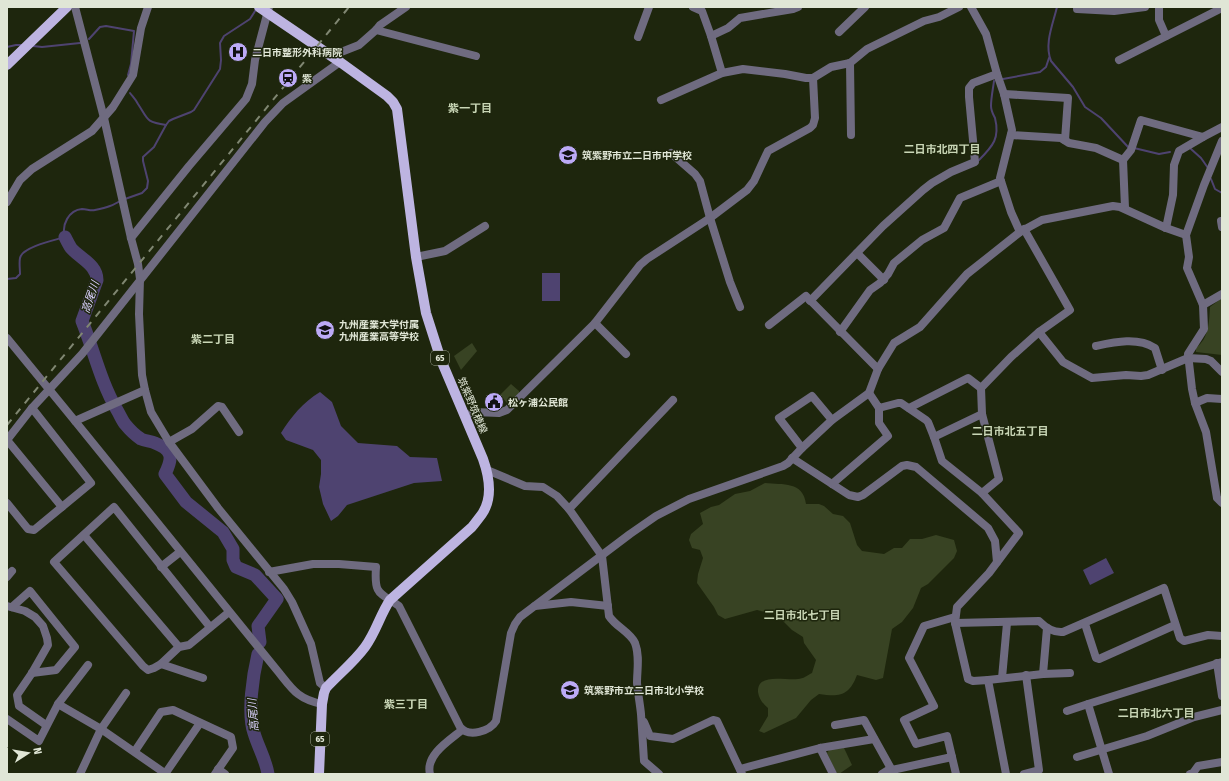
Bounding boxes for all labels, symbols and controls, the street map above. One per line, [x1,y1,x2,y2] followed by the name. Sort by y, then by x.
[227,41,249,63] hospital icon: 二日市整形外科病院
[252,47,342,59] place label: 二日市整形外科病院
[277,67,299,89] station icon: 紫
[302,73,312,85] place label: 紫
[448,102,492,115] district label: 紫一丁目
[904,143,981,156] district label: 二日市北四丁目
[557,144,579,166] school or university icon: 筑紫野市立二日市中学校
[582,150,692,162] place label: 筑紫野市立二日市中学校
[79,279,102,315] water label: 高尾川
[314,319,336,341] school or university icon: 九州産業大学付属 九州産業高等学校
[339,319,419,343] place label: 九州産業大学付属 九州産業高等学校
[191,333,235,346] district label: 紫二丁目
[431,351,449,365] road number: 65
[455,375,489,435] street label: 筑紫野筑穂線
[483,391,505,413] public building icon: 松ヶ浦公民館
[508,397,568,409] place label: 松ヶ浦公民館
[972,425,1049,438] district label: 二日市北五丁目
[764,609,841,622] district label: 二日市北七丁目
[559,679,581,701] school or university icon: 筑紫野市立二日市北小学校
[584,685,704,697] place label: 筑紫野市立二日市北小学校
[246,697,261,732] water label: 高尾川
[384,698,428,711] district label: 紫三丁目
[1118,707,1195,720] district label: 二日市北六丁目
[311,732,329,746] road number: 65
[8,733,48,773] north arrow
[30,746,44,756] text: N

